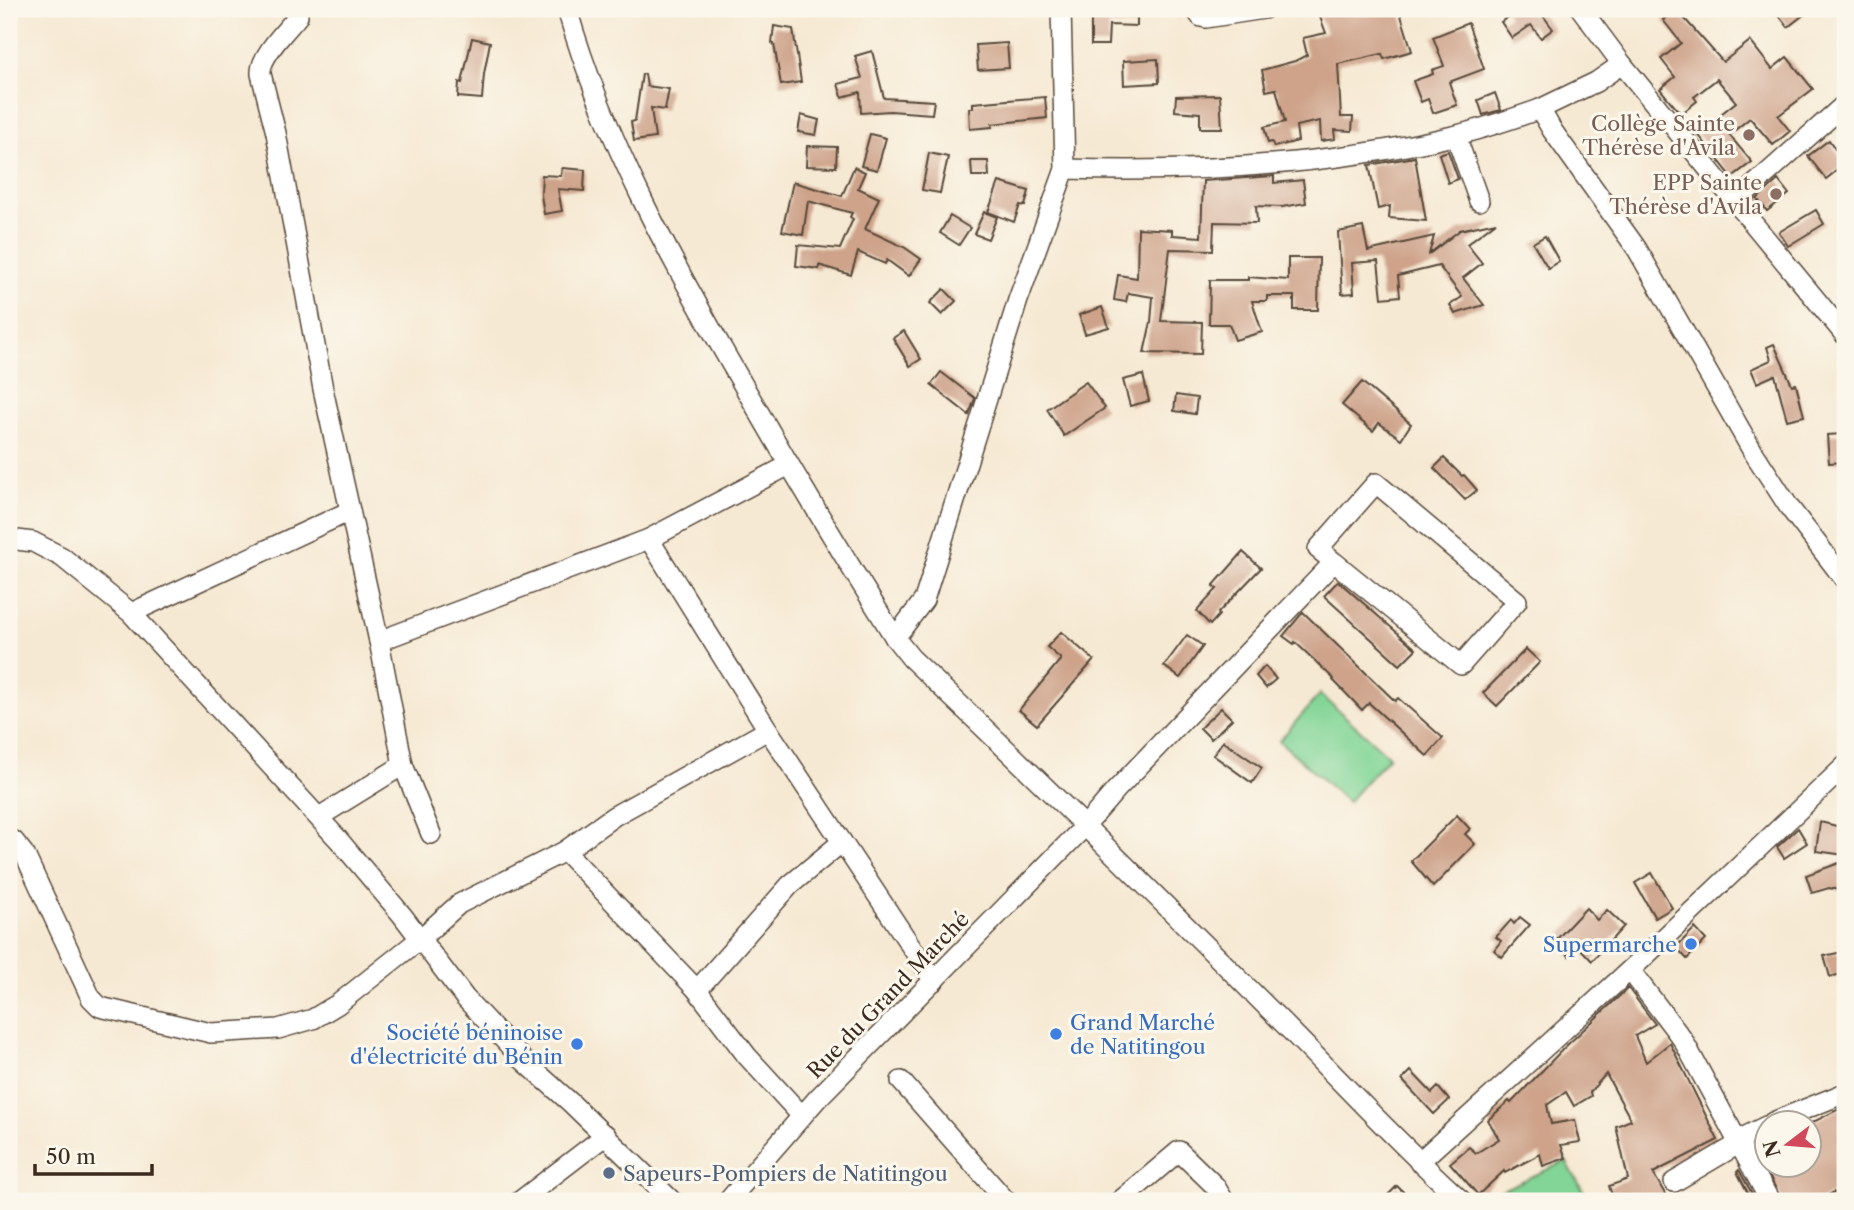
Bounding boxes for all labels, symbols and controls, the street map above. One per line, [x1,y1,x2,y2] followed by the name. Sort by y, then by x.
[1582,111,1736,160] place label: Collège Sainte Thérèse d'Avila
[1741,127,1757,143] marker: Collège Sainte Thérèse d'Avila
[1609,170,1763,219] place label: EPP Sainte Thérèse d'Avila
[1768,186,1784,202] marker: EPP Sainte Thérèse d'Avila
[802,907,974,1083] street label: Rue du Grand Marché
[1543,932,1677,957] place label: Supermarche
[1683,936,1699,952] marker: Supermarche
[1070,1010,1215,1059] place label: Grand Marché de Natitingou
[350,1020,563,1069] place label: Société béninoise d'électricité du Bénin
[1048,1026,1064,1042] marker: Grand Marché de Natitingou
[569,1036,585,1052] marker: Société béninoise d'électricité du Bénin
[1752,1108,1822,1178] north arrow
[35,1133,152,1177] scale bar
[1759,1137,1785,1160] text: N
[46,1144,96,1169] text: 50 m
[623,1161,948,1186] place label: Sapeurs-Pompiers de Natitingou
[601,1165,617,1181] marker: Sapeurs-Pompiers de Natitingou

